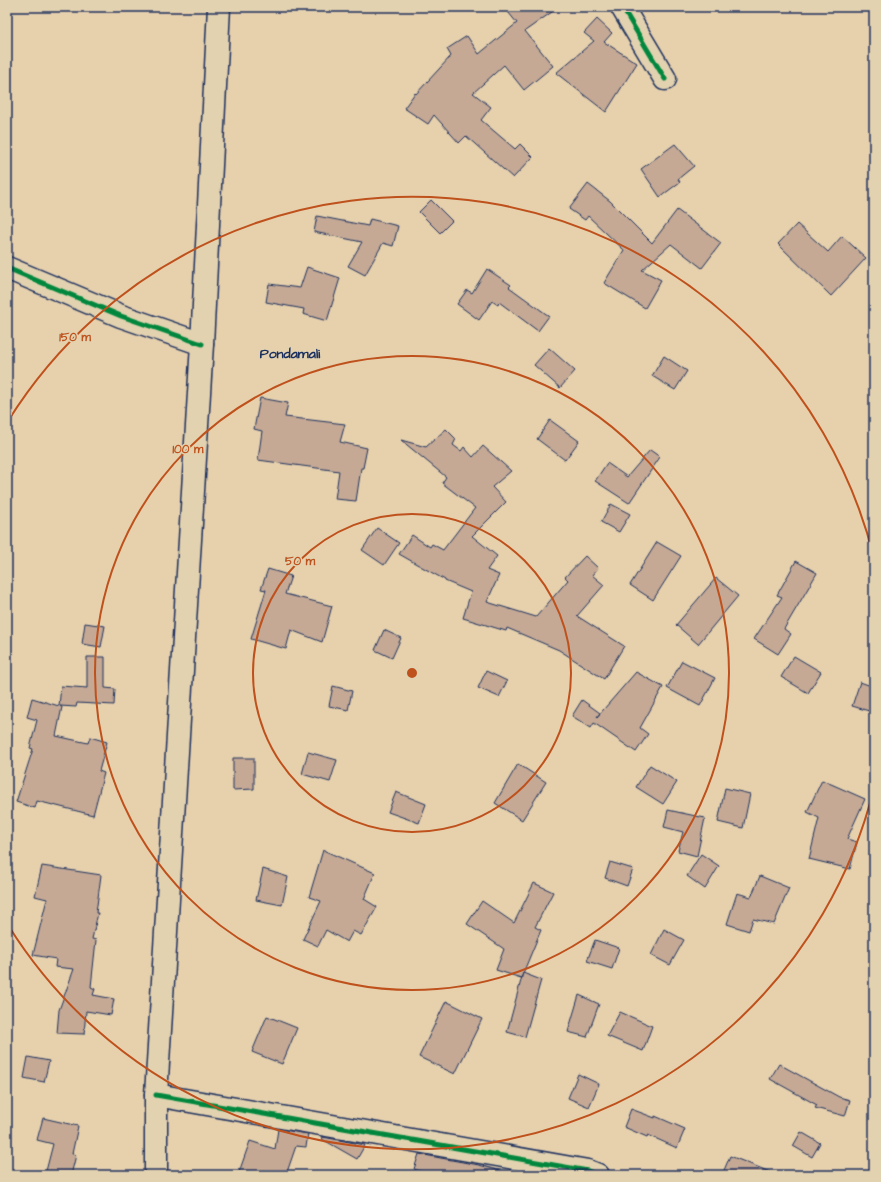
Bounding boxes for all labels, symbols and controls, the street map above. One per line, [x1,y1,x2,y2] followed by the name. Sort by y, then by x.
[59,329,92,346] text: 150 m
[260,344,321,364] district label: Pondamali
[173,441,204,458] text: 100 m
[285,553,316,570] text: 50 m
[405,666,419,680] centre of rings

